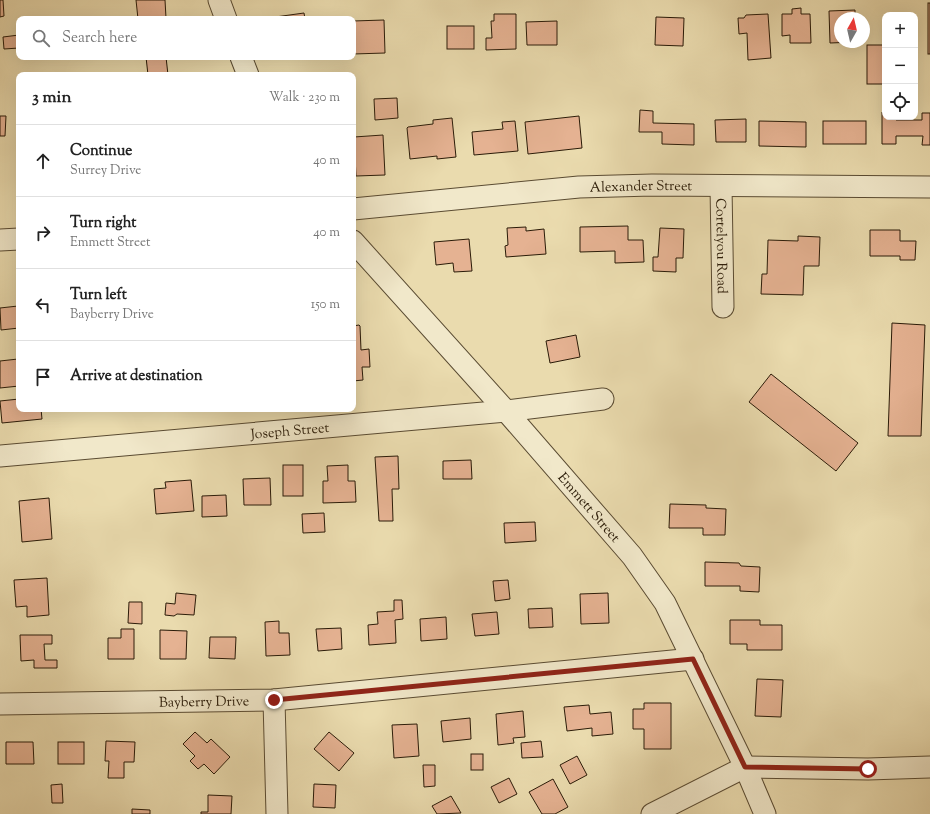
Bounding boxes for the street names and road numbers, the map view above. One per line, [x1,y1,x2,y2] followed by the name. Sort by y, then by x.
[589,177,692,199] street label: Alexander Street
[709,198,731,294] street label: Cortelyou Road
[249,419,330,446] street label: Joseph Street
[552,469,624,548] street label: Emmett Street
[159,692,249,714] street label: Bayberry Drive

